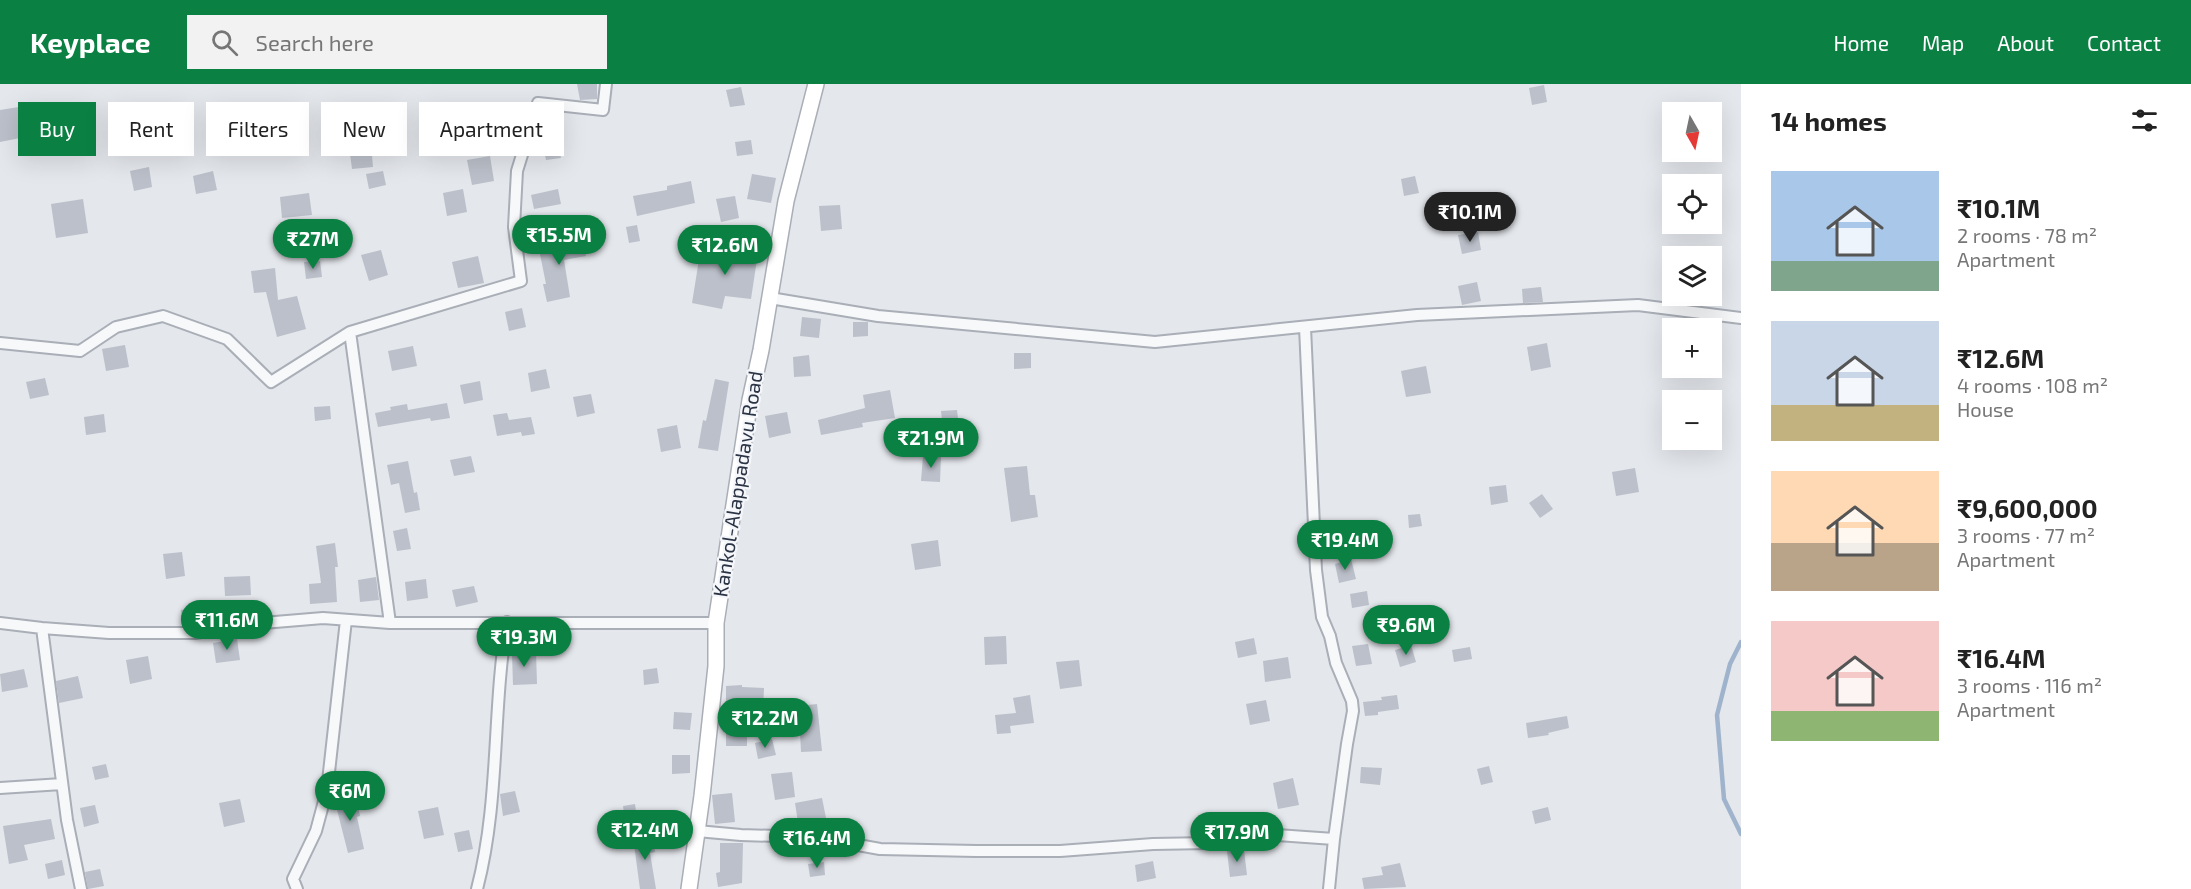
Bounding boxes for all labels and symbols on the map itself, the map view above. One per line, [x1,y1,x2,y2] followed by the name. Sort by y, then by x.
[1662,102,1722,162] north arrow
[1421,192,1519,243] pin: ₹10.1M
[510,215,608,266] pin: ₹15.5M
[277,219,349,270] pin: ₹27M
[676,225,774,276] pin: ₹12.6M
[707,369,767,599] street label: Kankol-Alappadavu Road
[882,418,980,469] pin: ₹21.9M
[1296,520,1394,571] pin: ₹19.4M
[178,600,276,651] pin: ₹11.6M
[1364,605,1448,656] pin: ₹9.6M
[475,617,573,668] pin: ₹19.3M
[716,698,814,749] pin: ₹12.2M
[321,771,379,822] pin: ₹6M
[596,810,694,861] pin: ₹12.4M
[1188,812,1286,863] pin: ₹17.9M
[768,818,866,869] pin: ₹16.4M

